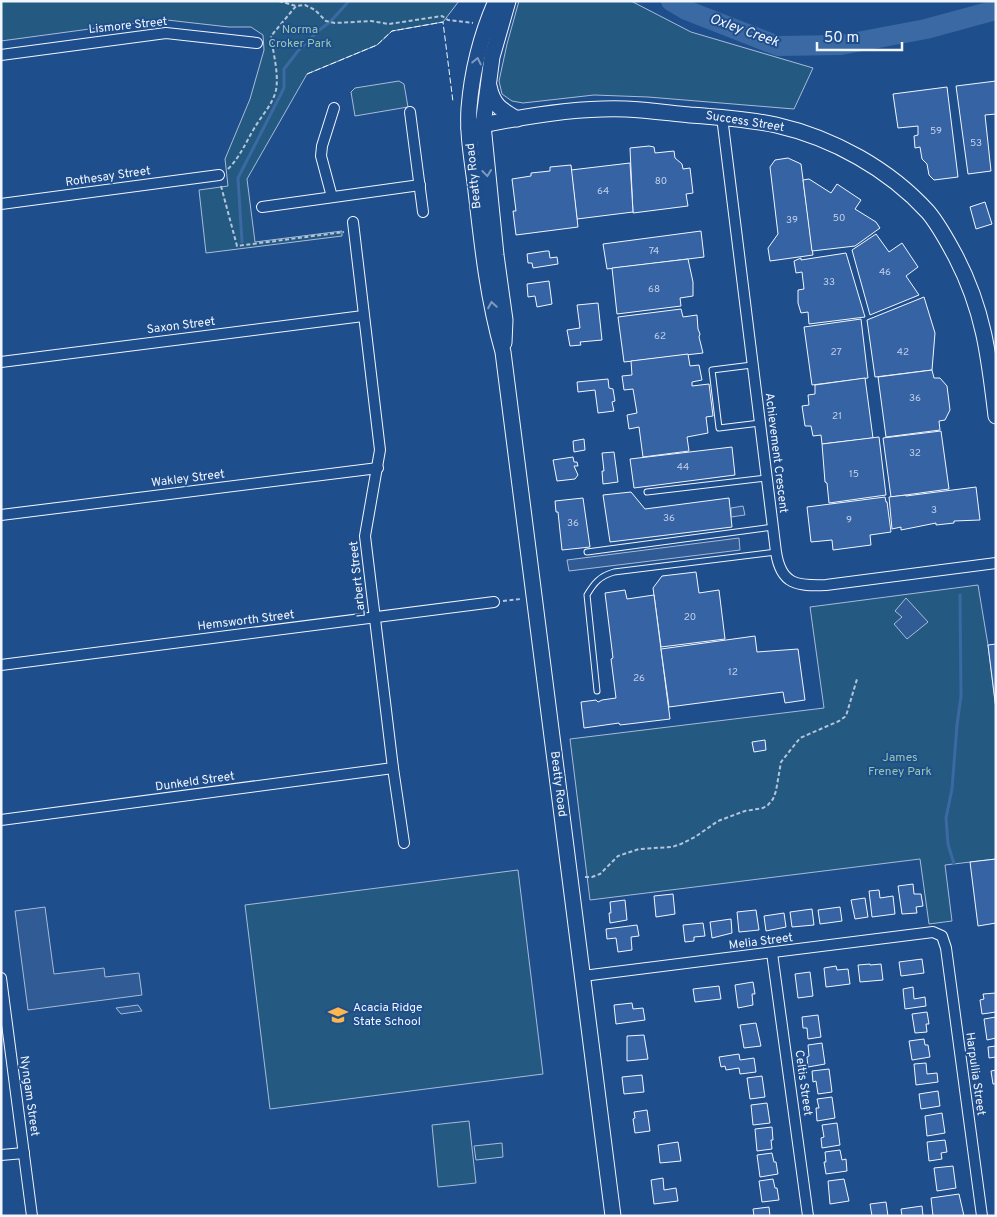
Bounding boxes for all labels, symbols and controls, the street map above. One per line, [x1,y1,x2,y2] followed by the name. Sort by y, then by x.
[707,11,782,52] water label: Oxley Creek
[88,14,168,38] street label: Lismore Street
[817,20,902,52] scale bar
[268,22,332,52] park label: Norma Croker Park
[824,29,859,48] text: 50 m
[471,56,481,65] one-way arrow
[704,108,786,136] street label: Success Street
[930,125,942,138] house number: 59
[970,137,982,150] house number: 53
[463,142,485,210] street label: Beatty Road
[64,163,152,191] street label: Rothesay Street
[481,170,492,178] one-way arrow
[655,175,667,188] house number: 80
[597,185,609,198] house number: 64
[833,212,845,225] house number: 50
[786,214,798,227] house number: 39
[649,245,659,258] house number: 74
[879,266,891,279] house number: 46
[823,276,835,289] house number: 33
[648,283,660,296] house number: 68
[487,301,497,309] one-way arrow
[146,314,216,338] street label: Saxon Street
[654,330,666,343] house number: 62
[830,346,842,359] house number: 27
[897,346,909,359] house number: 42
[761,392,791,514] street label: Achievement Crescent
[909,392,921,405] house number: 36
[832,410,842,423] house number: 21
[909,447,921,460] house number: 32
[677,461,689,474] house number: 44
[150,467,226,491] street label: Wakley Street
[849,468,859,481] house number: 15
[931,504,937,517] house number: 3
[663,512,675,525] house number: 36
[846,514,852,527] house number: 9
[567,517,579,530] house number: 36
[346,540,370,618] street label: Larbert Street
[197,607,295,635] street label: Hemsworth Street
[684,611,696,624] house number: 20
[728,666,738,679] house number: 12
[633,672,645,685] house number: 26
[546,750,570,818] street label: Beatty Road
[868,750,932,780] park label: James Freney Park
[154,769,236,795] street label: Dunkeld Street
[728,930,794,954] street label: Melia Street
[353,1000,423,1030] place label: Acacia Ridge State School
[327,1004,349,1026] school or university icon: Acacia Ridge State School
[961,1031,989,1117] street label: Harpullia Street
[790,1049,816,1117] street label: Celtis Street
[15,1055,43,1137] street label: Nyngam Street

